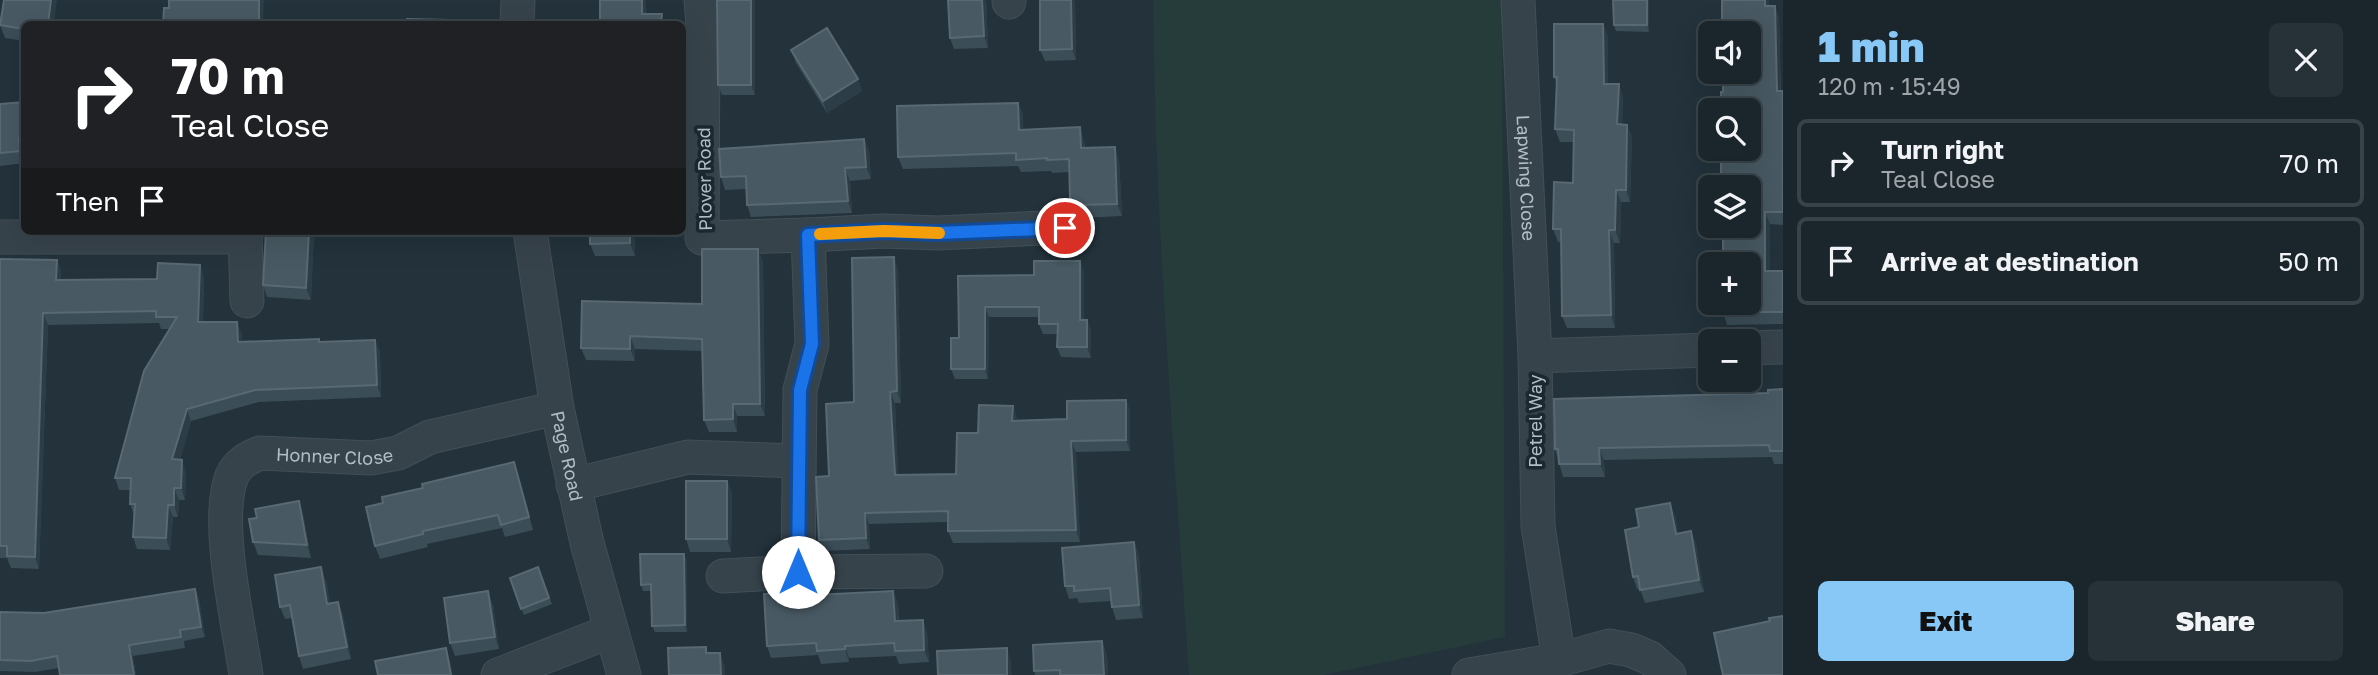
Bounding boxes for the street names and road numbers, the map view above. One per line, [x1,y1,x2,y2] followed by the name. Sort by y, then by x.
[1512,114,1540,241] street label: Lapwing Close
[692,127,716,231] street label: Plover Road
[1524,374,1546,468] street label: Petrel Way
[547,409,588,503] street label: Page Road
[275,443,395,469] street label: Honner Close

